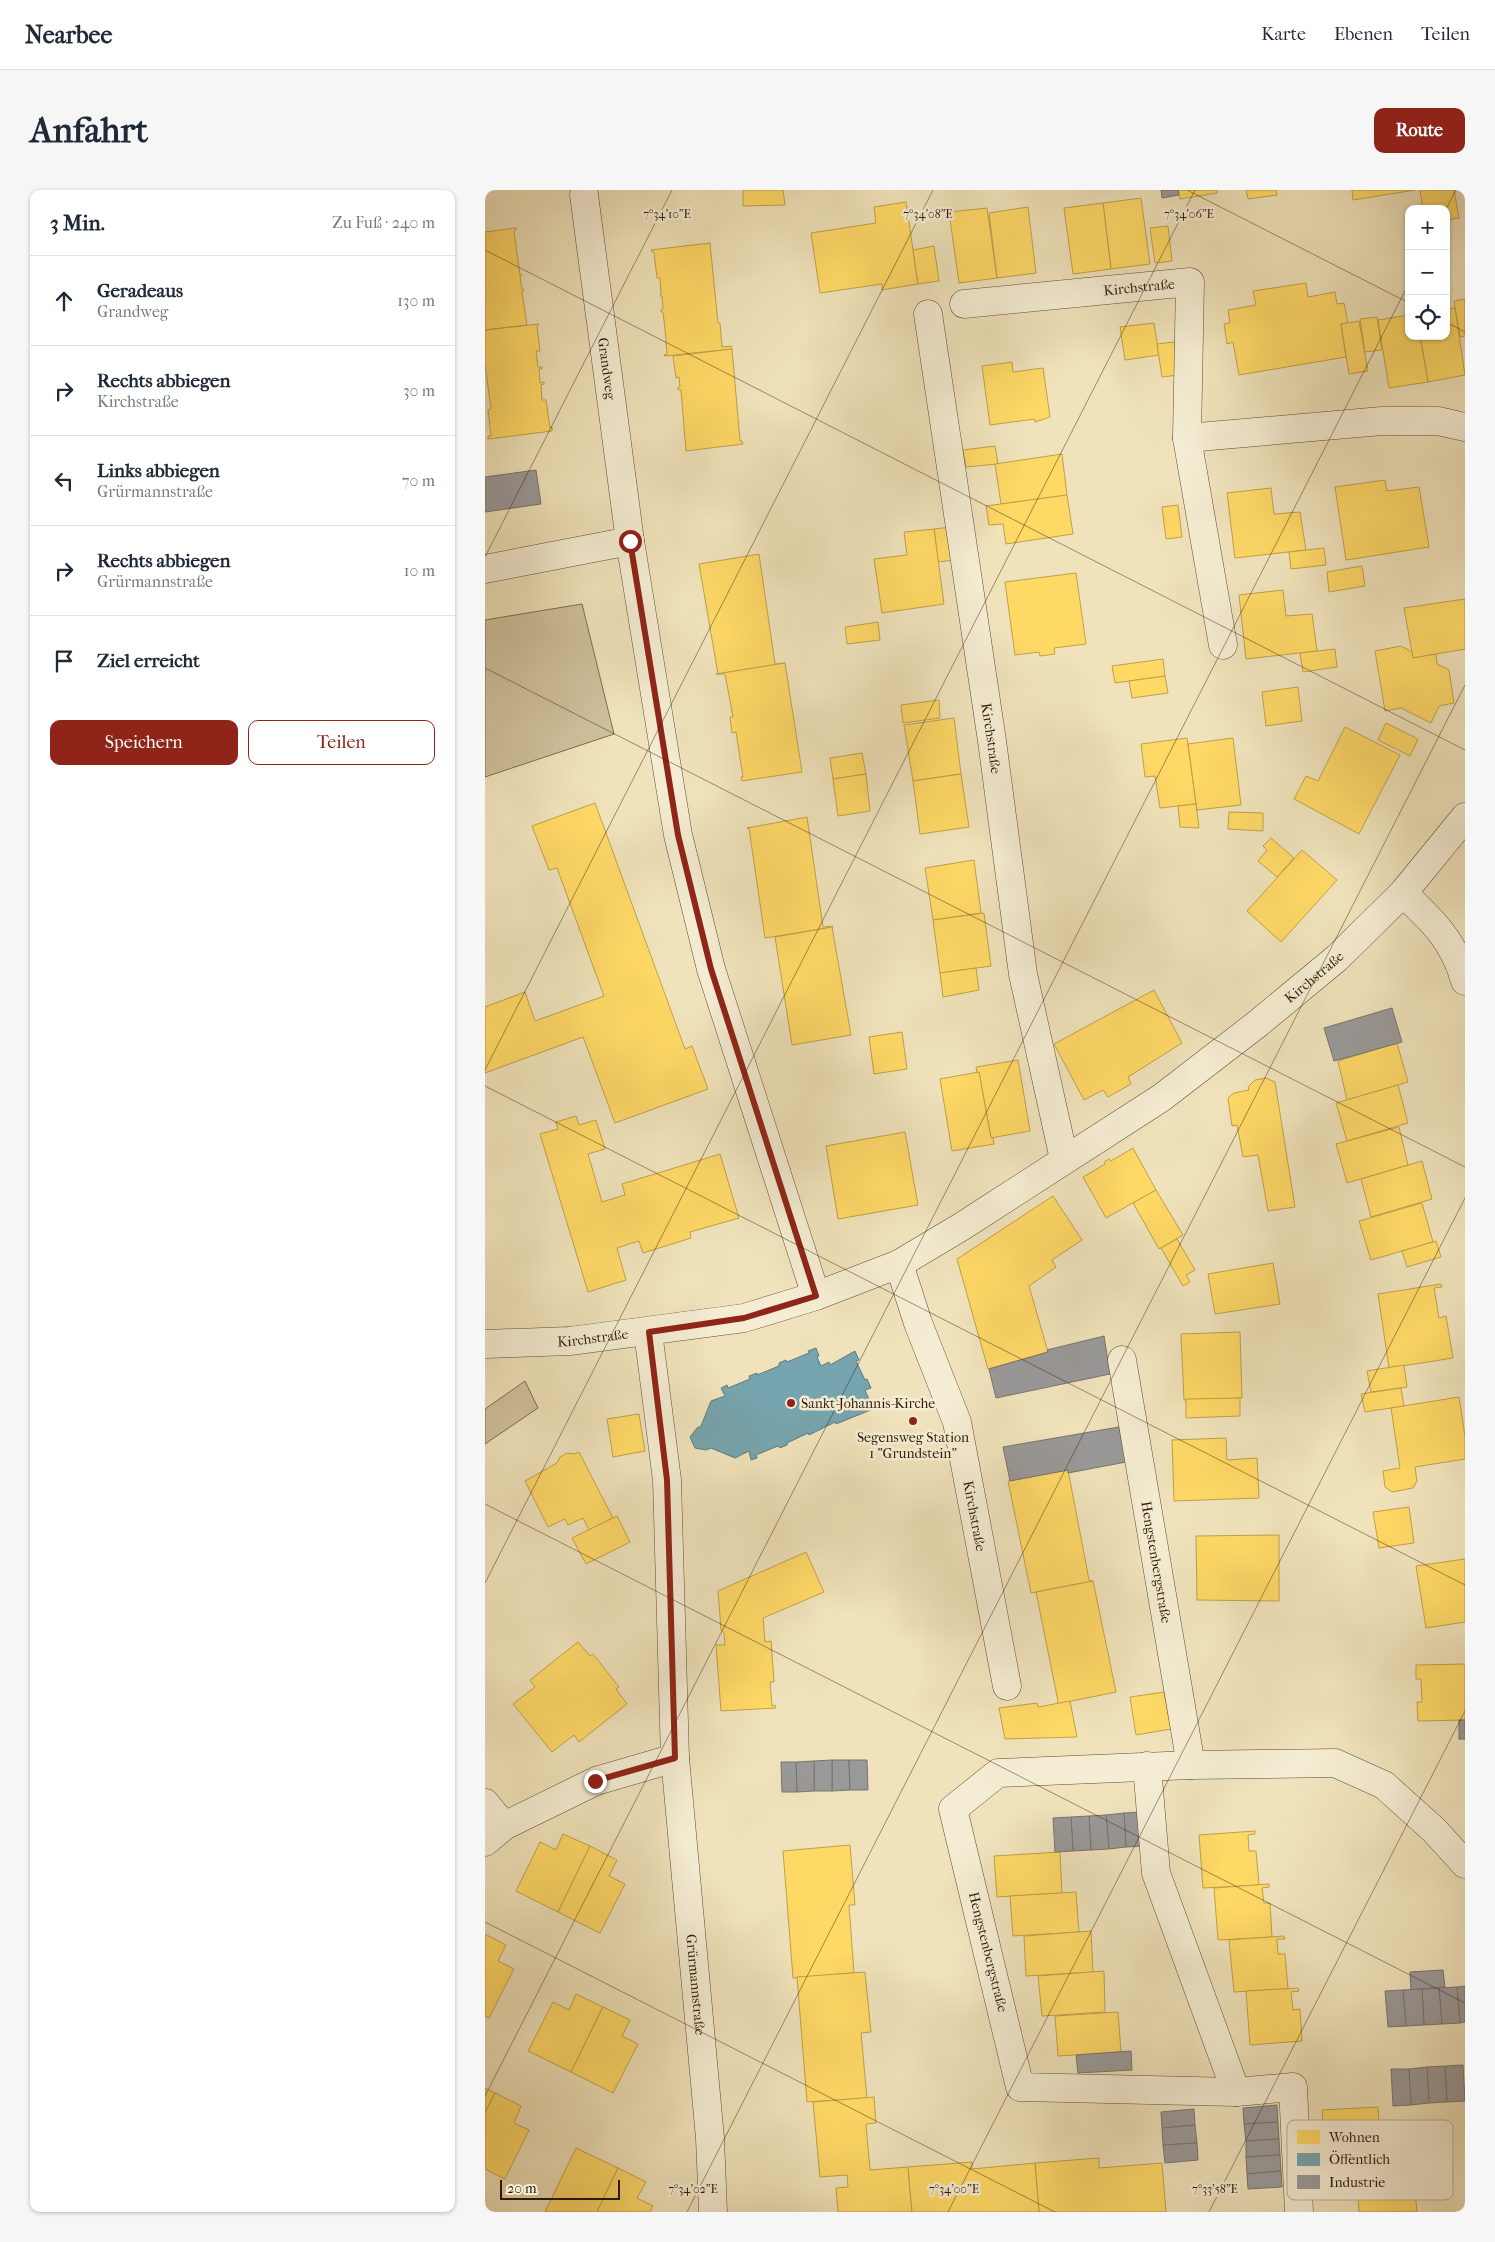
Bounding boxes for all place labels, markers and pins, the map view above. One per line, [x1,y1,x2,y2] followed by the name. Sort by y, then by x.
[801,1395,935,1412] place label: Sankt-Johannis-Kirche
[785,1397,797,1409] marker: Sankt-Johannis-Kirche
[907,1415,919,1427] marker: Segensweg Station 1 "Grundstein"
[857,1429,969,1462] place label: Segensweg Station 1 "Grundstein"

